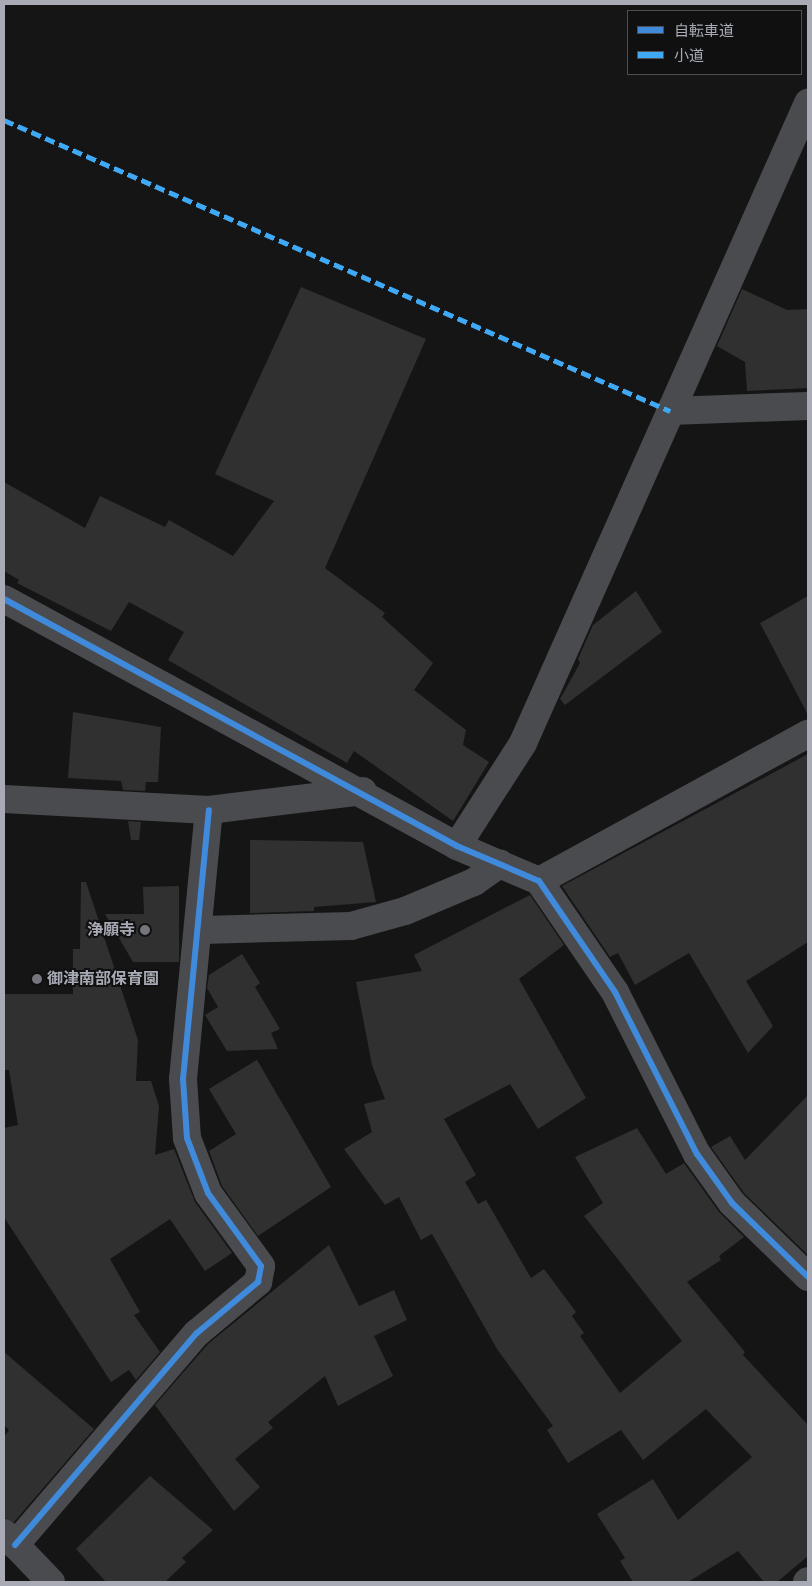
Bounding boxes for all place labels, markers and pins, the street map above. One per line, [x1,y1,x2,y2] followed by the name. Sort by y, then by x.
[87,920,135,940] place label: 浄願寺
[139,924,151,936] marker: 浄願寺
[47,969,159,989] place label: 御津南部保育園
[31,973,43,985] marker: 御津南部保育園

